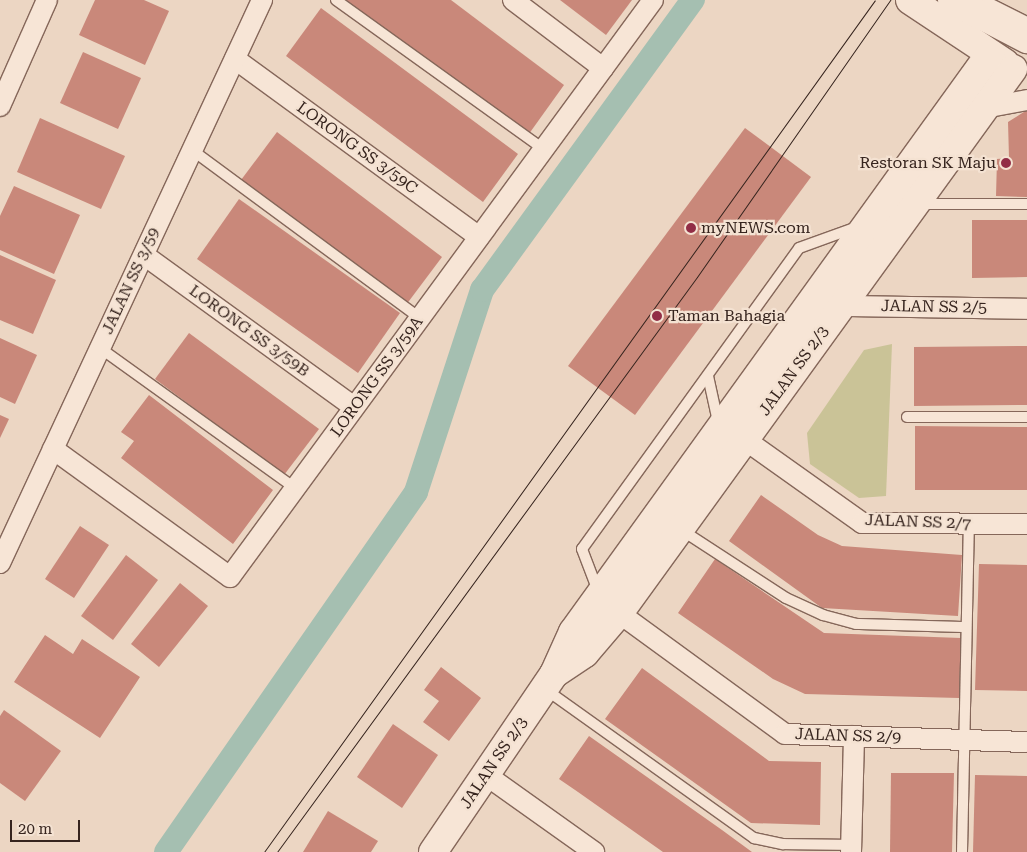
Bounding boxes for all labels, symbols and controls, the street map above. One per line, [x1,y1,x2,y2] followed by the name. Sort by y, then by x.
[293,98,421,198] street label: LORONG SS 3/59C
[859,153,996,173] place label: Restoran SK Maju
[1000,157,1012,169] marker: Restoran SK Maju
[701,218,810,238] place label: myNEWS.com
[685,222,697,234] marker: myNEWS.com
[98,225,164,337] street label: JALAN SS 3/59
[185,281,313,381] street label: LORONG SS 3/59B
[881,296,987,318] street label: JALAN SS 2/5
[668,306,785,326] place label: Taman Bahagia
[650,309,664,323] marker: Taman Bahagia
[327,313,427,441] street label: LORONG SS 3/59A
[755,322,833,420] street label: JALAN SS 2/3
[865,511,971,533] street label: JALAN SS 2/7
[456,714,532,812] street label: JALAN SS 2/3
[795,725,901,747] street label: JALAN SS 2/9
[12,810,82,842] scale bar
[18,820,52,838] text: 20 m

